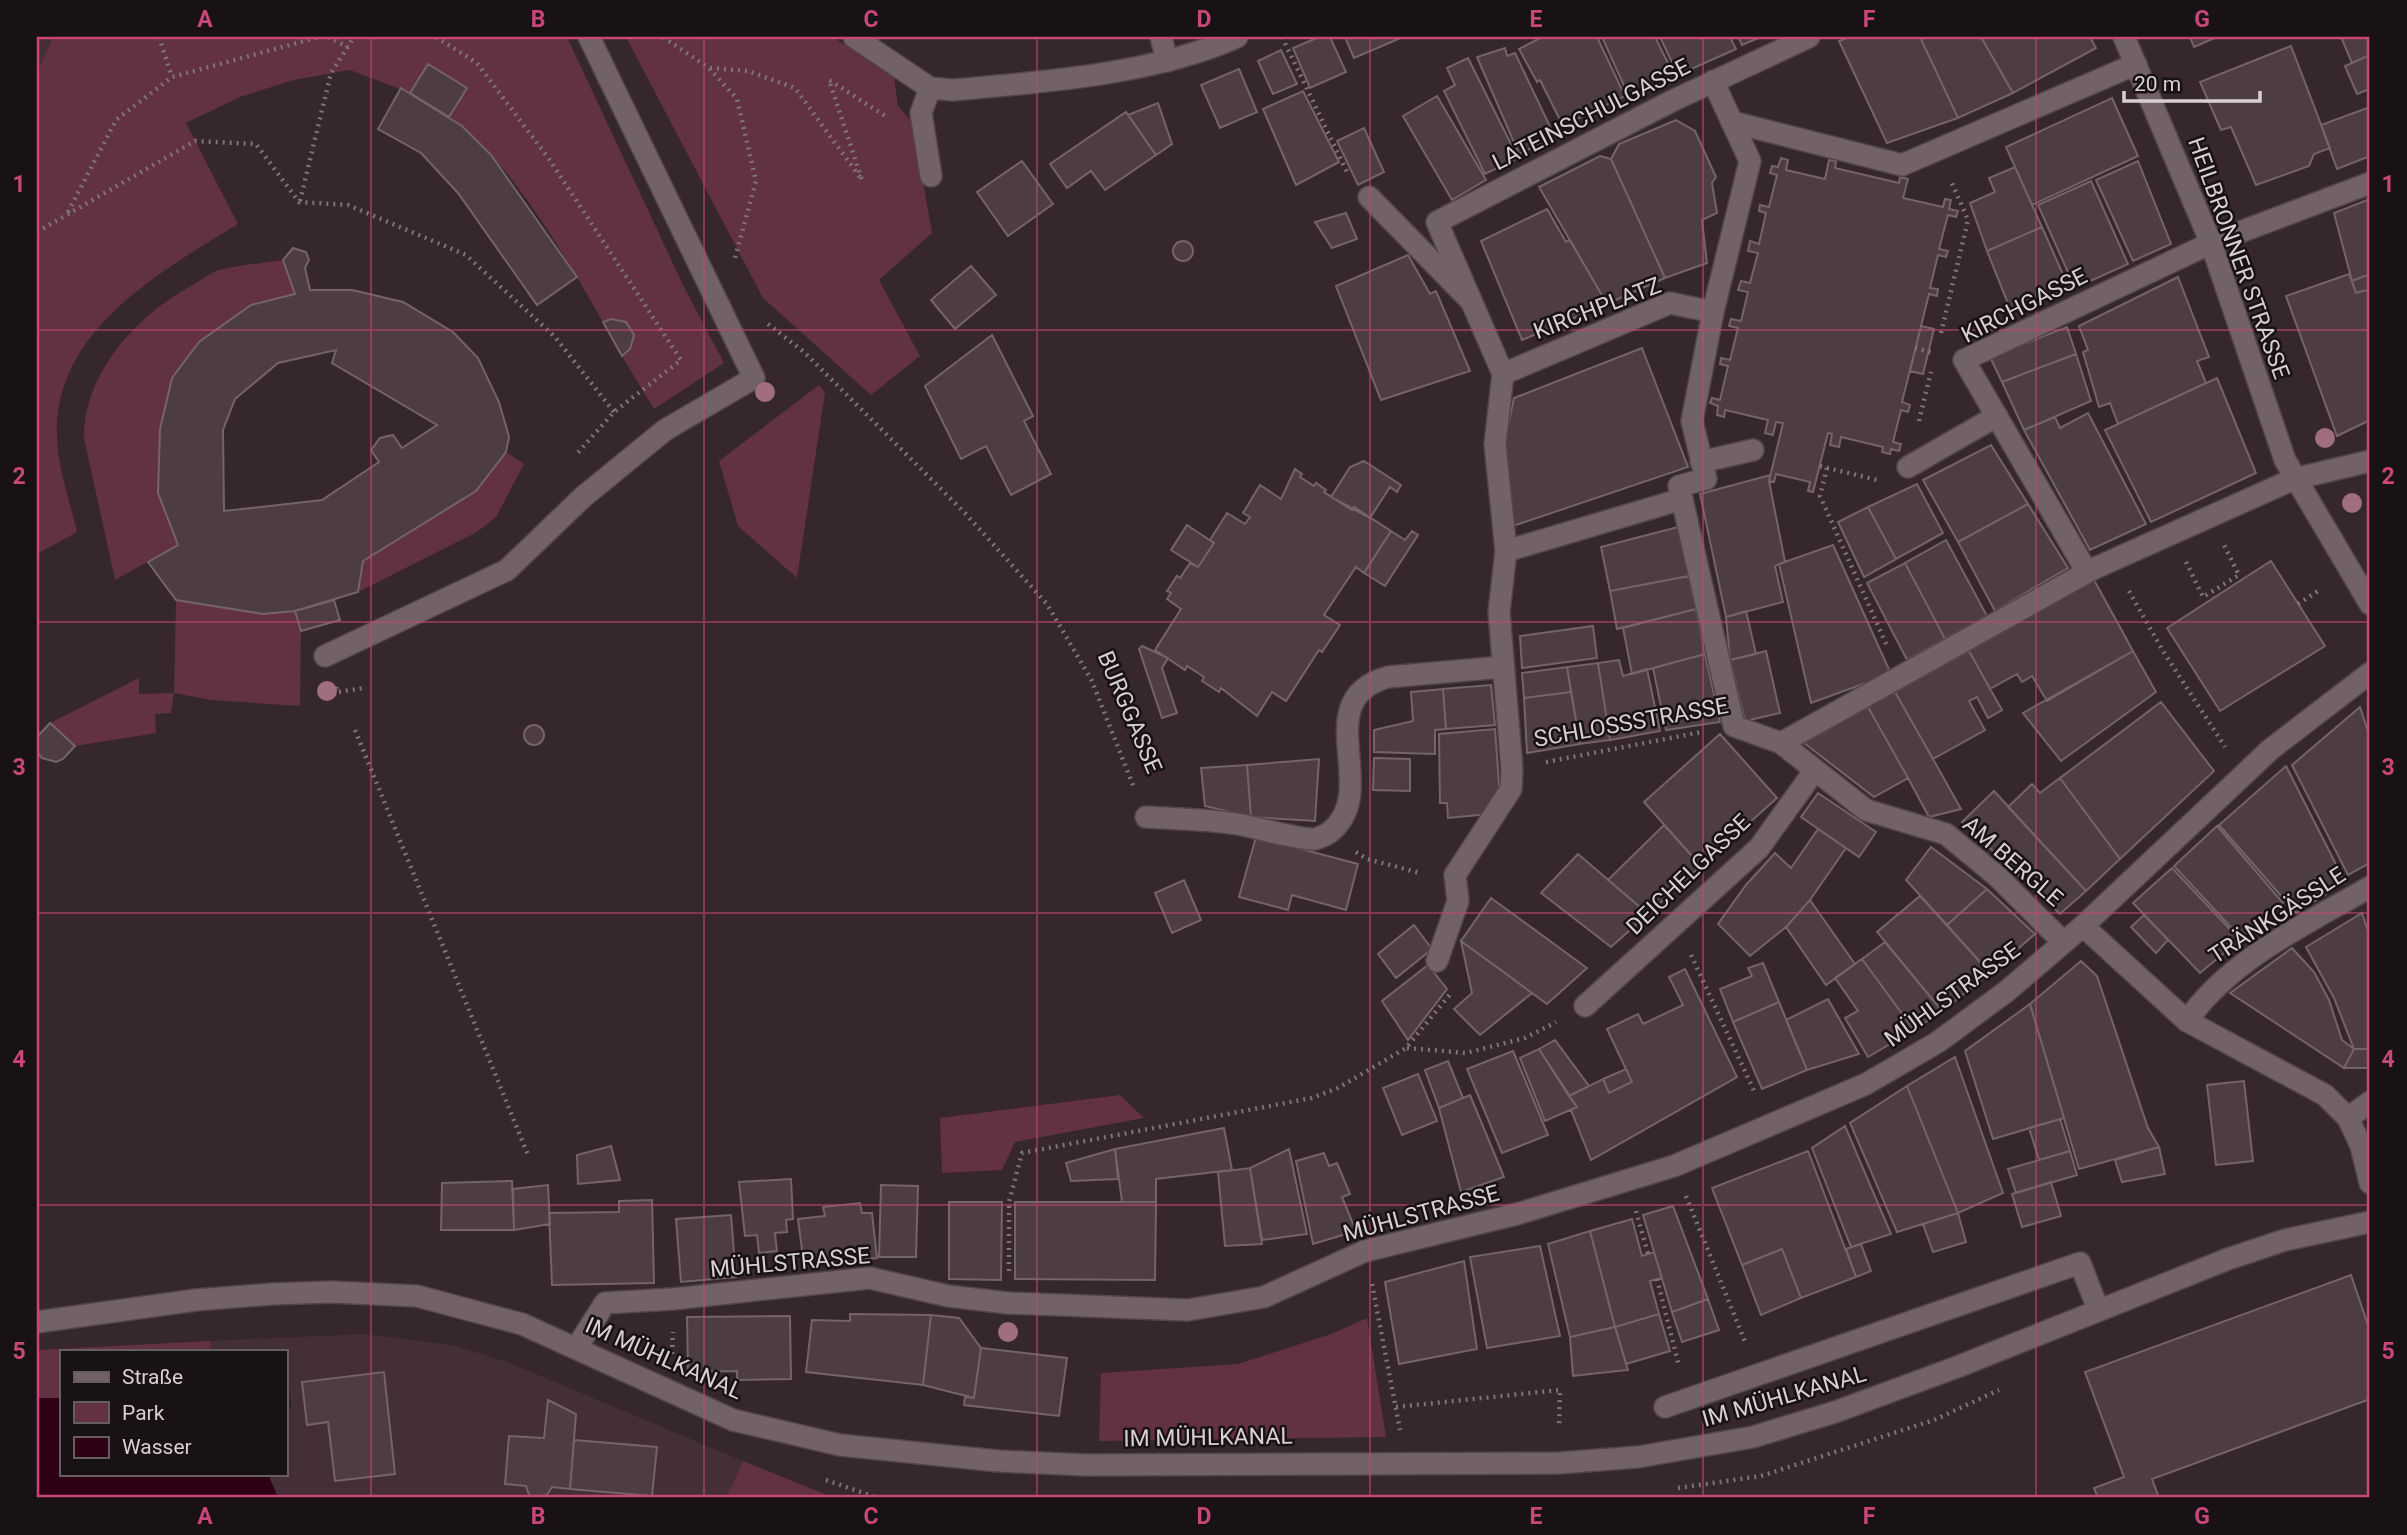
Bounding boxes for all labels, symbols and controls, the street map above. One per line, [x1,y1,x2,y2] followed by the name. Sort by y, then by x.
[197,6,213,33] text: A
[531,6,545,33] text: B
[863,6,879,33] text: C
[1197,6,1211,33] text: D
[1530,6,1543,33] text: E
[1863,6,1876,33] text: F
[2194,6,2210,33] text: G
[1488,53,1695,176] street label: LATEINSCHULGASSE
[2124,60,2260,104] scale bar
[2134,72,2181,96] text: 20 m
[2182,134,2295,383] street label: HEILBRONNER STRASSE
[12,171,26,198] text: 1
[2381,171,2395,198] text: 1
[1957,262,2092,349] street label: KIRCHGASSE
[1530,272,1665,345] street label: KIRCHPLATZ
[12,463,26,490] text: 2
[2381,463,2395,490] text: 2
[1092,647,1167,777] street label: BURGGASSE
[1532,692,1730,753] street label: SCHLOSSSTRASSE
[12,754,26,781] text: 3
[2381,754,2395,781] text: 3
[1621,809,1756,940] street label: DEICHELGASSE
[1957,811,2068,912] street label: AM BERGLE
[2204,861,2350,969] street label: TRÄNKGÄSSLE
[1879,935,2025,1053] street label: MÜHLSTRASSE
[12,1046,26,1073] text: 4
[2381,1046,2395,1073] text: 4
[1340,1179,1502,1247] street label: MÜHLSTRASSE
[709,1241,871,1283] street label: MÜHLSTRASSE
[581,1311,747,1405] street label: IM MÜHLKANAL
[12,1338,26,1365] text: 5
[2381,1338,2395,1365] text: 5
[60,1350,287,1476] legend
[1699,1359,1869,1433] street label: IM MÜHLKANAL
[122,1365,183,1389] text: Straße
[122,1401,165,1425] text: Park
[1123,1422,1293,1452] street label: IM MÜHLKANAL
[122,1435,192,1459] text: Wasser
[197,1503,213,1530] text: A
[531,1503,545,1530] text: B
[863,1503,879,1530] text: C
[1197,1503,1211,1530] text: D
[1530,1503,1543,1530] text: E
[1863,1503,1876,1530] text: F
[2194,1503,2210,1530] text: G

